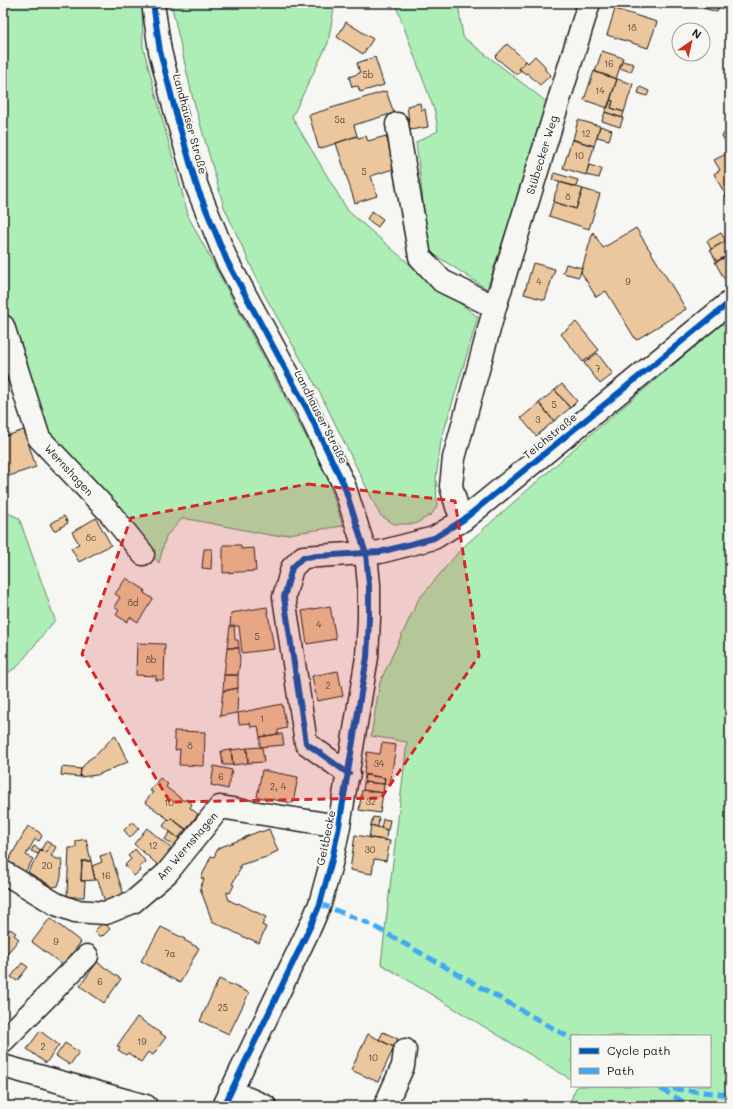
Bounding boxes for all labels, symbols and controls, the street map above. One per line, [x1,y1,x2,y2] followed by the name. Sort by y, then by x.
[627,22,637,33] house number: 18
[671,22,711,62] north arrow
[689,25,705,42] text: N
[604,58,614,69] house number: 16
[363,69,374,80] house number: 5b
[170,72,211,176] street label: Landhauser Straße
[595,85,605,96] house number: 14
[335,114,346,125] house number: 5a
[522,114,561,196] street label: Stübecker Weg
[581,128,591,139] house number: 12
[574,150,584,161] house number: 10
[361,166,367,177] house number: 5
[565,191,571,202] house number: 8
[536,276,542,287] house number: 4
[625,276,631,287] house number: 9
[595,363,601,374] house number: 7
[291,367,352,466] street label: Landhauser Straße
[551,399,557,410] house number: 5
[520,409,580,462] street label: Teichstraße
[535,414,541,425] house number: 3
[41,440,97,499] street label: Wernshagen
[86,532,96,543] house number: 8c
[127,597,139,608] house number: 8d
[316,619,322,630] house number: 4
[254,631,260,642] house number: 5
[145,654,157,665] house number: 8b
[325,680,331,691] house number: 2
[260,713,264,724] house number: 1
[187,740,193,751] house number: 8
[374,758,385,769] house number: 34
[218,771,224,782] house number: 6
[270,781,287,792] house number: 2, 4
[366,796,376,807] house number: 32
[164,797,174,808] house number: 10
[153,808,220,883] street label: Am Wernshagen
[312,809,339,867] street label: Geitbecke
[148,840,158,851] house number: 12
[365,844,376,855] house number: 30
[42,860,53,871] house number: 20
[101,870,111,881] house number: 16
[53,936,59,947] house number: 9
[165,948,176,959] house number: 7a
[97,976,103,987] house number: 6
[218,1002,228,1013] house number: 25
[571,1035,711,1087] legend
[137,1036,147,1047] house number: 19
[40,1041,46,1052] house number: 2
[607,1042,670,1058] text: Cycle path
[368,1052,378,1063] house number: 10
[607,1062,634,1078] text: Path

